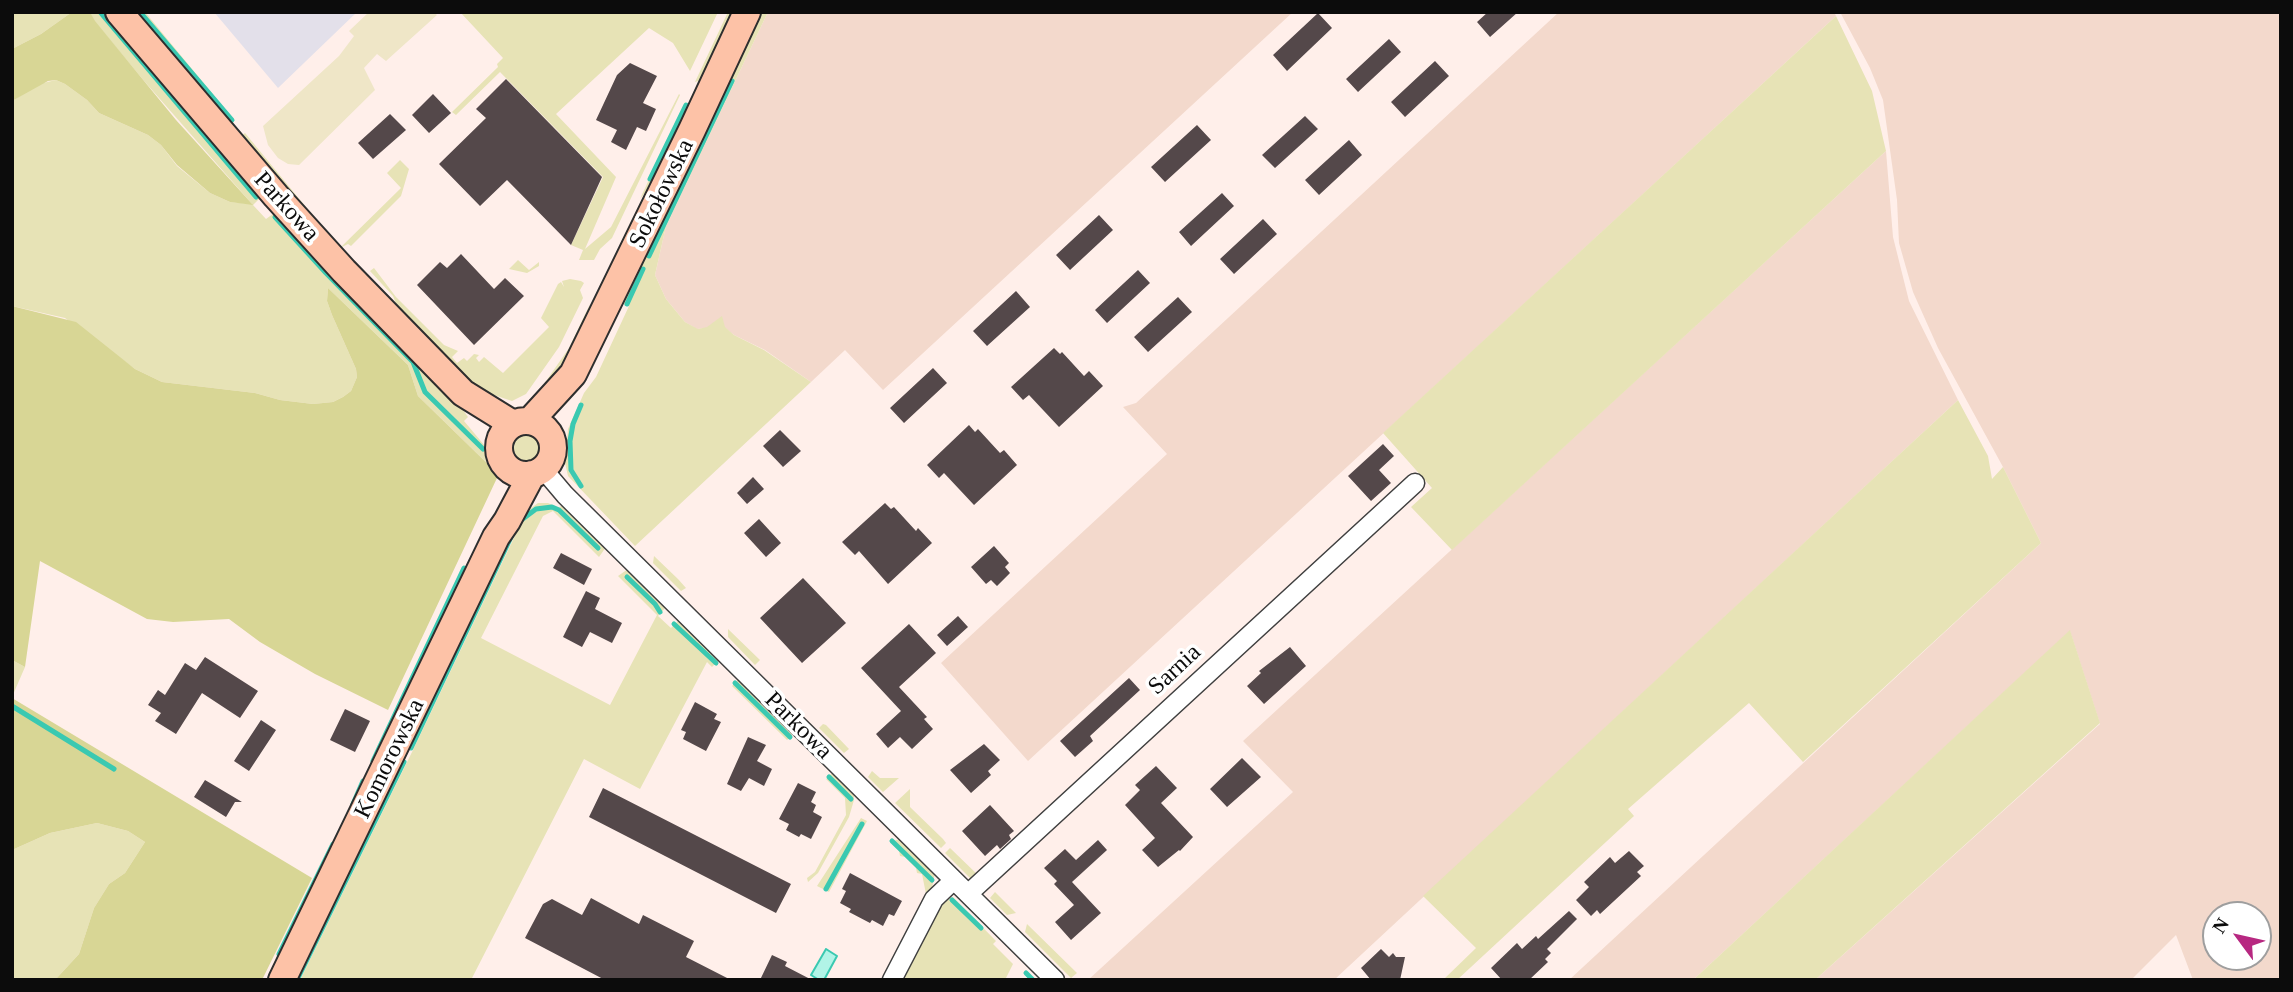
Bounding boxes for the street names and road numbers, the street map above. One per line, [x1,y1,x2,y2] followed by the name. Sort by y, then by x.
[623,135,701,253] street label: Sokołowska
[247,166,325,248] street label: Parkowa
[1143,639,1207,701] street label: Sarnia
[758,686,838,766] street label: Parkowa
[349,695,431,823] street label: Komorowska

